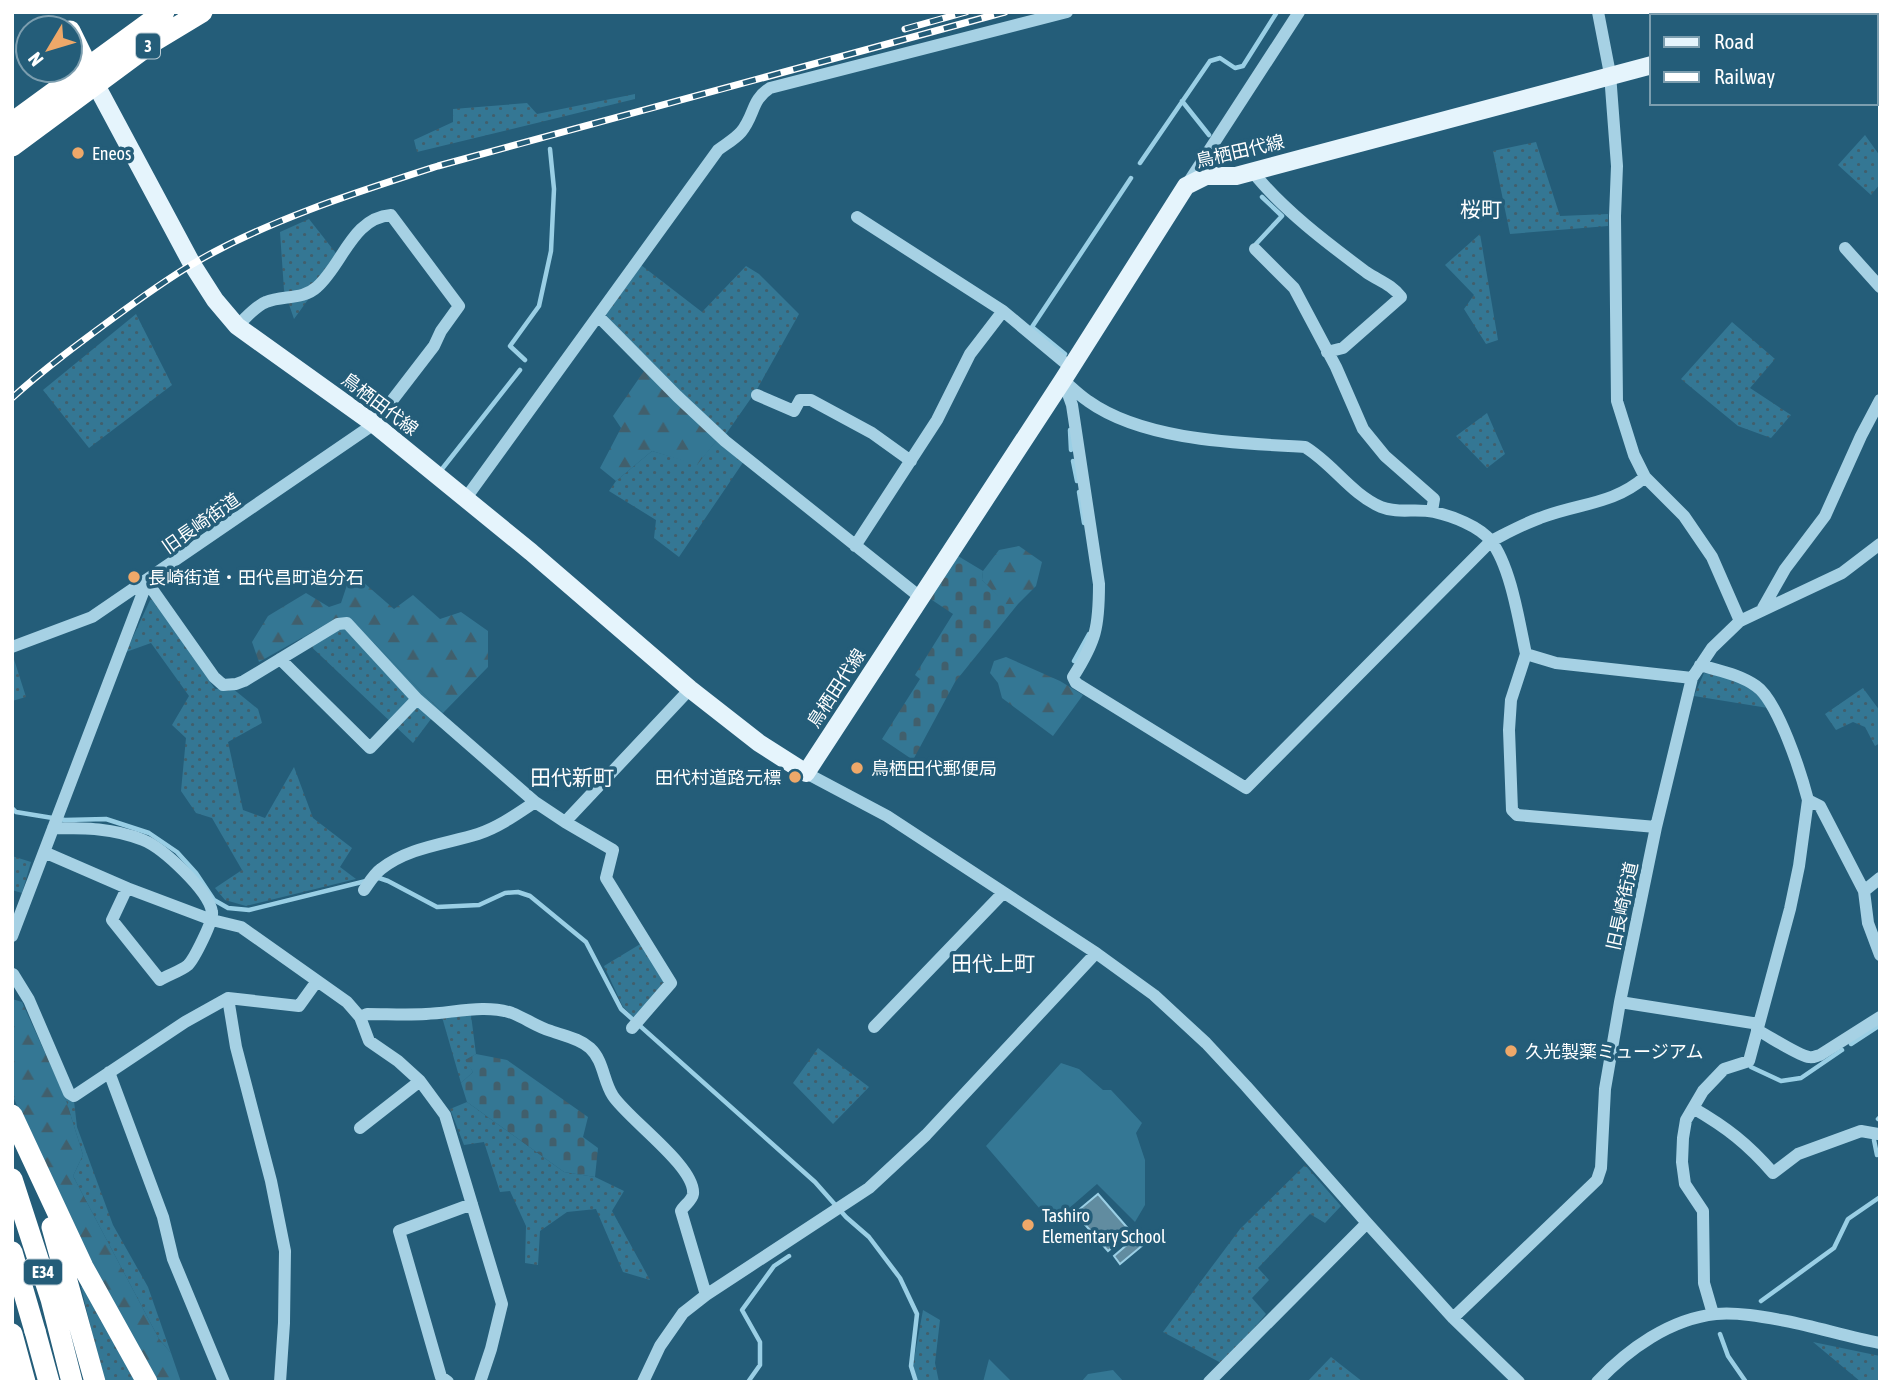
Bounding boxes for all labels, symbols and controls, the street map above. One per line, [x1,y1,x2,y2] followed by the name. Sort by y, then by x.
[14,14,84,84] north arrow
[1650,14,1878,105] legend
[1714,29,1754,53] text: Road
[136,34,160,58] road number: 3
[23,48,48,71] text: N
[1714,64,1776,88] text: Railway
[1194,131,1286,171] street label: 鳥栖田代線
[92,143,131,164] place label: Eneos
[70,145,86,161] marker: Eneos
[1460,197,1502,221] district label: 桜町
[338,369,422,439] street label: 鳥栖田代線
[158,489,244,557] street label: 旧長崎街道
[148,567,364,588] place label: 長崎街道・田代昌町追分石
[126,569,142,585] marker: 長崎街道・田代昌町追分石
[803,645,869,731] street label: 鳥栖田代線
[871,758,997,779] place label: 鳥栖田代郵便局
[849,760,865,776] marker: 鳥栖田代郵便局
[530,765,614,789] district label: 田代新町
[655,767,781,788] place label: 田代村道路元標
[787,769,803,785] marker: 田代村道路元標
[1602,860,1642,952] street label: 旧長崎街道
[951,951,1035,975] district label: 田代上町
[1525,1041,1703,1062] place label: 久光製薬ミュージアム
[1503,1043,1519,1059] marker: 久光製薬ミュージアム
[1042,1205,1166,1247] place label: Tashiro Elementary School
[1020,1217,1036,1233] marker: Tashiro Elementary School
[24,1260,62,1284] road number: E34

